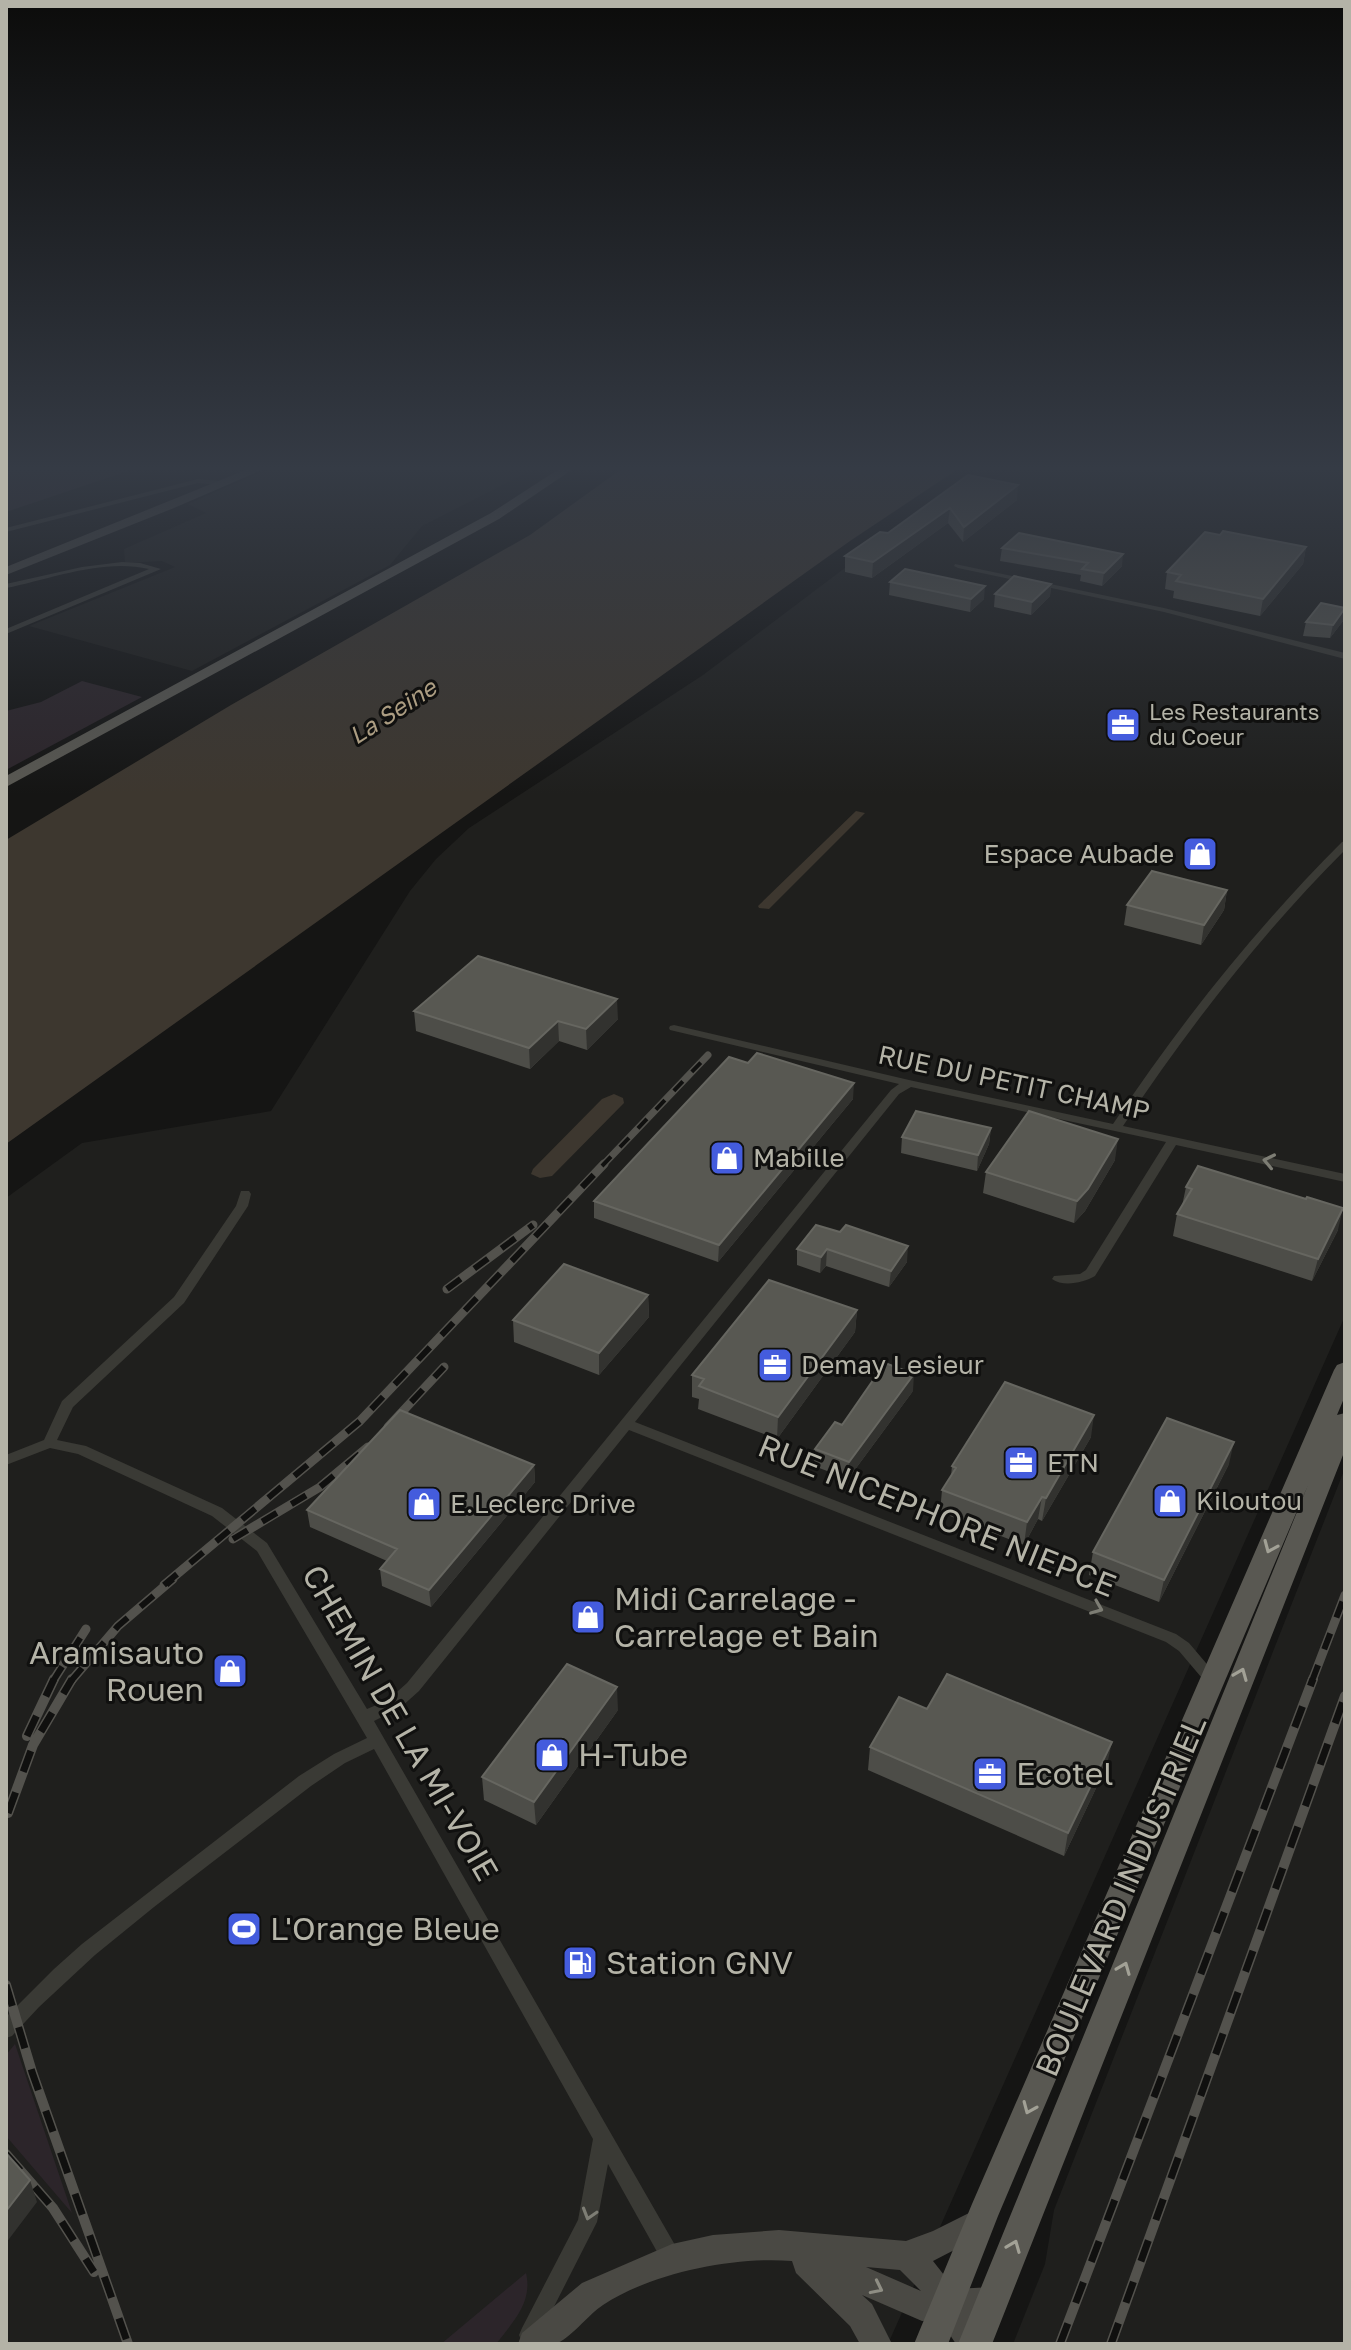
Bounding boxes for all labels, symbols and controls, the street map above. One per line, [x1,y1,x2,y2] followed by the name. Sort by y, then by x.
[343,671,443,750] water label: La Seine
[1149,698,1320,750] place label: Les Restaurants du Coeur
[1104,706,1142,744] office icon: Les Restaurants du Coeur
[1181,835,1219,873] shop icon: Espace Aubade
[984,838,1174,869] place label: Espace Aubade
[876,1039,1153,1126] street label: RUE DU PETIT CHAMP
[708,1139,746,1177] shop icon: Mabille
[753,1142,844,1173] place label: Mabille
[1262,1153,1276,1170] one-way arrow
[756,1346,794,1384] office icon: Demay Lesieur
[801,1349,984,1380] place label: Demay Lesieur
[753,1426,1122,1604] street label: RUE NICEPHORE NIEPCE
[1002,1444,1040,1482] office icon: ETN
[1047,1447,1099,1478] place label: ETN
[1151,1482,1189,1520] shop icon: Kiloutou
[405,1485,443,1523] shop icon: E.Leclerc Drive
[1196,1485,1302,1516] place label: Kiloutou
[450,1488,636,1519] place label: E.Leclerc Drive
[1263,1539,1280,1553] one-way arrow
[295,1558,507,1887] street label: CHEMIN DE LA MI-VOIE
[614,1579,879,1654] place label: Midi Carrelage - Carrelage et Bain
[569,1598,607,1636] shop icon: Midi Carrelage - Carrelage et Bain
[1089,1599,1103,1615] one-way arrow
[29,1633,204,1708] place label: Aramisauto Rouen
[211,1652,249,1690] shop icon: Aramisauto Rouen
[1231,1668,1248,1682] one-way arrow
[1027,1709,1213,2082] street label: BOULEVARD INDUSTRIEL
[578,1735,688,1773] place label: H-Tube
[533,1736,571,1774] shop icon: H-Tube
[1016,1754,1113,1792] place label: Ecotel
[971,1755,1009,1793] office icon: Ecotel
[270,1909,500,1947] place label: L'Orange Bleue
[225,1910,263,1948] sports icon: L'Orange Bleue
[606,1943,793,1981] place label: Station GNV
[561,1944,599,1982] fuel station icon: Station GNV
[1115,1962,1131,1976] one-way arrow
[1023,2100,1039,2114] one-way arrow
[582,2207,598,2221] one-way arrow
[1004,2240,1021,2254] one-way arrow
[869,2278,883,2294] one-way arrow

